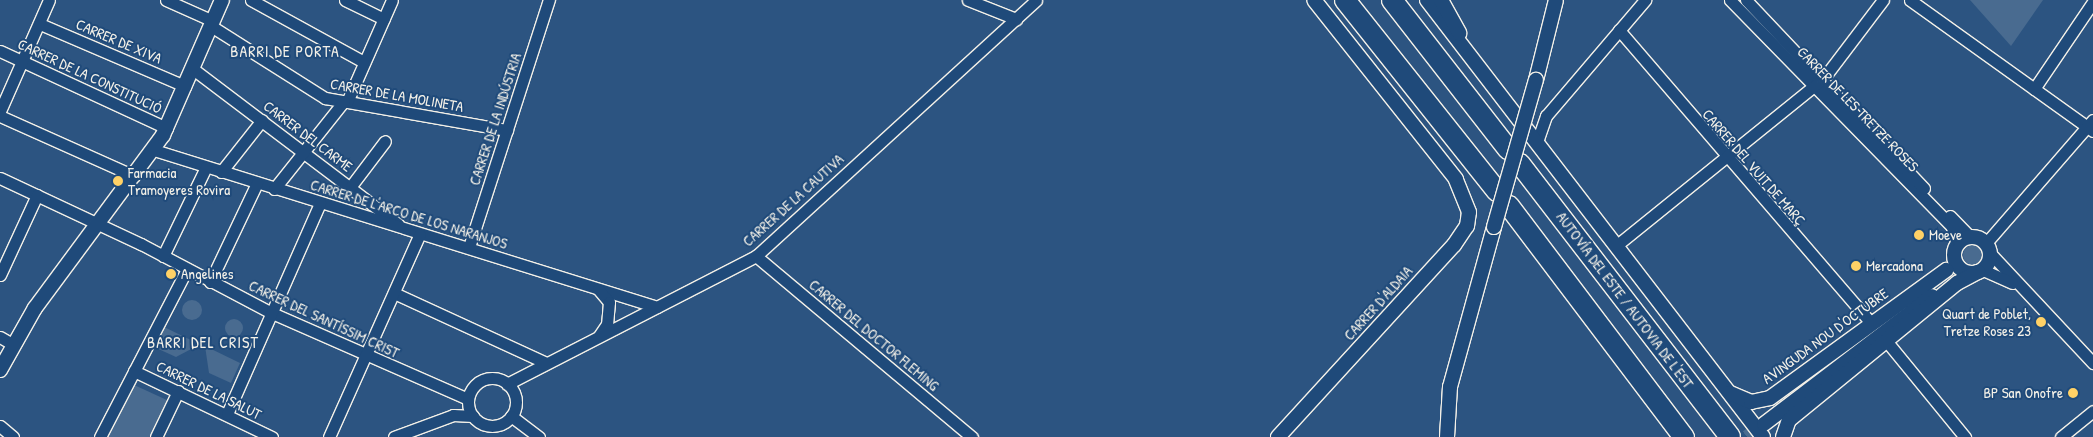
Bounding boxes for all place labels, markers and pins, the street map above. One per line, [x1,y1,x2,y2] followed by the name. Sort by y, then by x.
[128,163,230,198] place label: Farmacia Tramoyeres Rovira
[112,175,124,187] marker: Farmacia Tramoyeres Rovira
[1929,226,1962,244] place label: Moeve
[1913,229,1925,241] marker: Moeve
[1866,257,1923,275] place label: Mercadona
[1850,260,1862,272] marker: Mercadona
[181,265,234,283] place label: Angelines
[165,268,177,280] marker: Angelines
[1942,304,2031,339] place label: Quart de Poblet, Tretze Roses 23
[2035,316,2047,328] marker: Quart de Poblet, Tretze Roses 23
[1983,384,2063,402] place label: BP San Onofre
[2067,387,2079,399] marker: BP San Onofre

